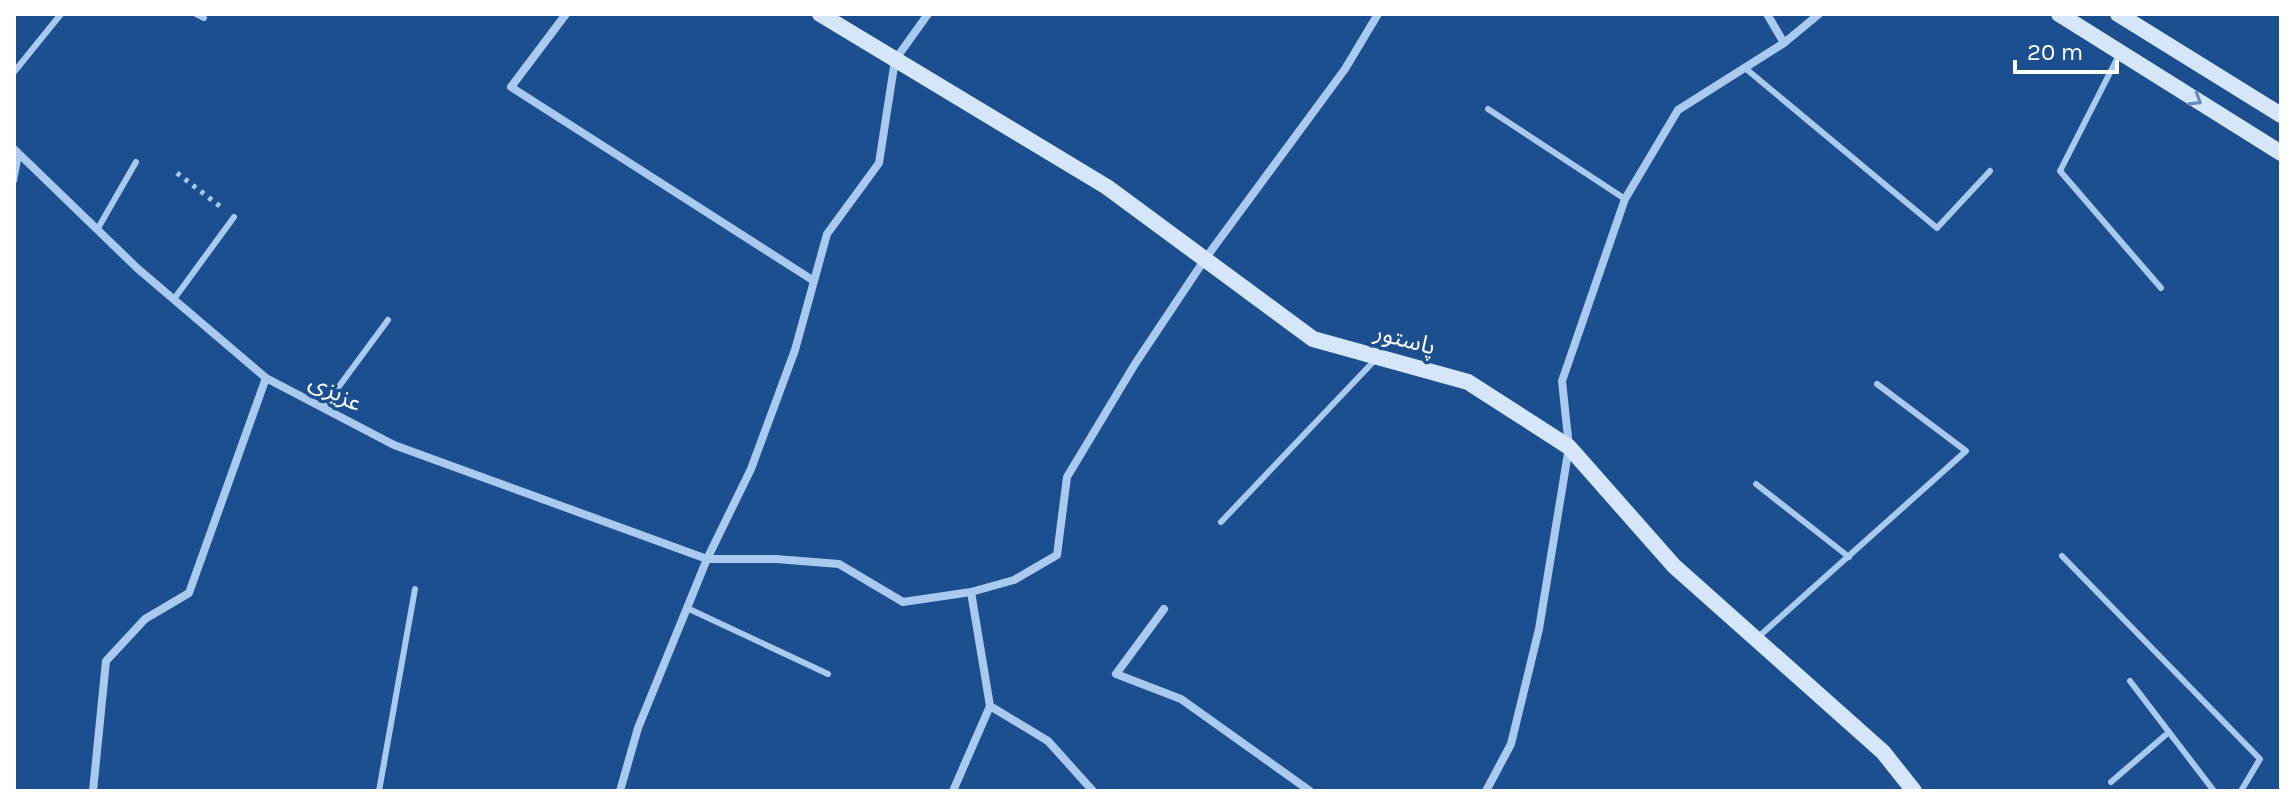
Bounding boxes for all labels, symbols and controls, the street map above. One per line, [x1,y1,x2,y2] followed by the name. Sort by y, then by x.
[2015,24,2117,74] scale bar
[2027,38,2083,66] text: 20 m
[2187,91,2202,106] one-way arrow
[1370,317,1439,362] street label: پاستور
[305,367,367,417] street label: عزیزی

